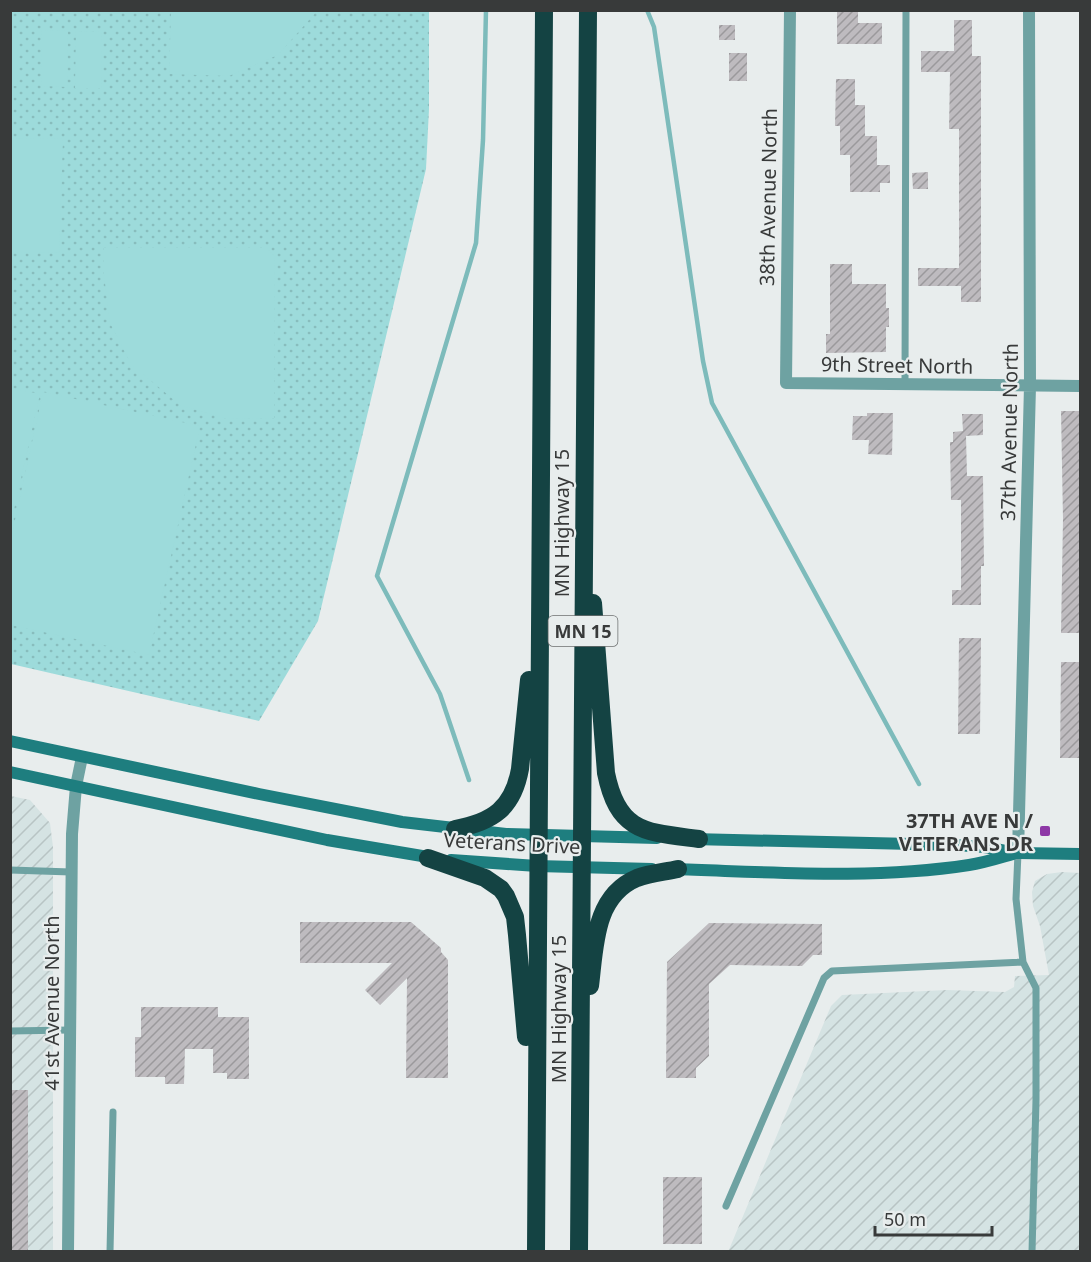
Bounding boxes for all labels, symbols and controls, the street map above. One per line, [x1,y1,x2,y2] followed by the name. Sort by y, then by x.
[753,108,783,286] street label: 38th Avenue North
[994,343,1024,521] street label: 37th Avenue North
[821,350,973,380] street label: 9th Street North
[548,449,575,597] street label: MN Highway 15
[548,616,618,646] road number: MN 15
[899,807,1034,857] place label: 37TH AVE N / VETERANS DR
[1038,824,1052,838] marker: 37TH AVE N / VETERANS DR
[443,826,581,860] street label: Veterans Drive
[38,915,65,1091] street label: 41st Avenue North
[545,935,572,1083] street label: MN Highway 15
[875,1199,992,1237] scale bar
[884,1207,926,1231] text: 50 m

